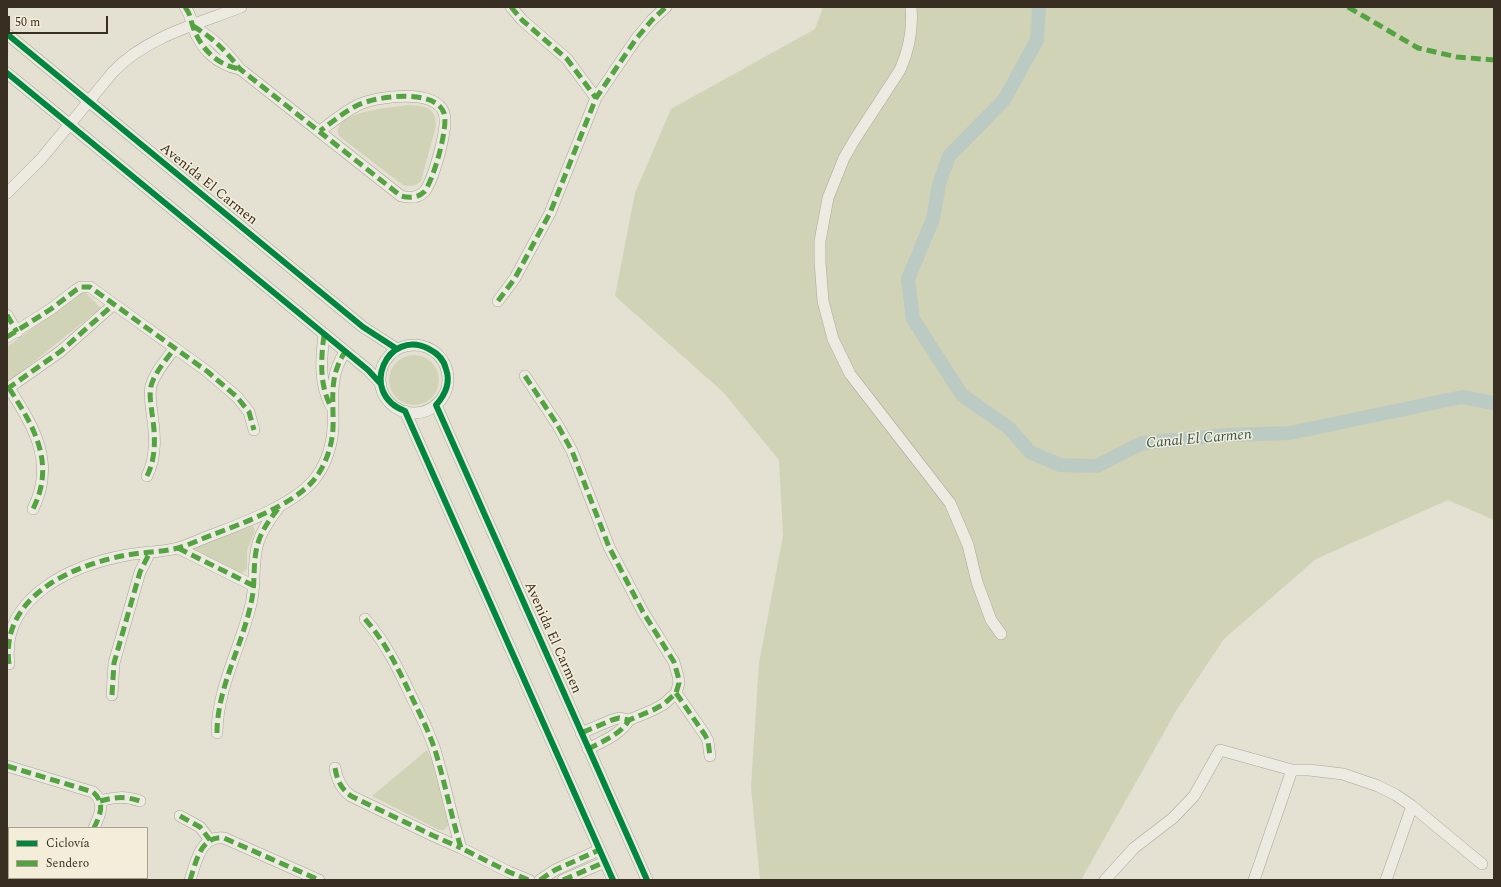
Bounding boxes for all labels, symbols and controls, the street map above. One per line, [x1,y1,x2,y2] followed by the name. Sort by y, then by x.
[10,8,110,34] scale bar
[15,13,40,32] text: 50 m
[156,141,260,229] street label: Avenida El Carmen
[1145,426,1253,454] water label: Canal El Carmen
[520,580,584,696] street label: Avenida El Carmen
[8,827,148,879] legend
[46,834,90,853] text: Ciclovía
[46,854,89,873] text: Sendero

